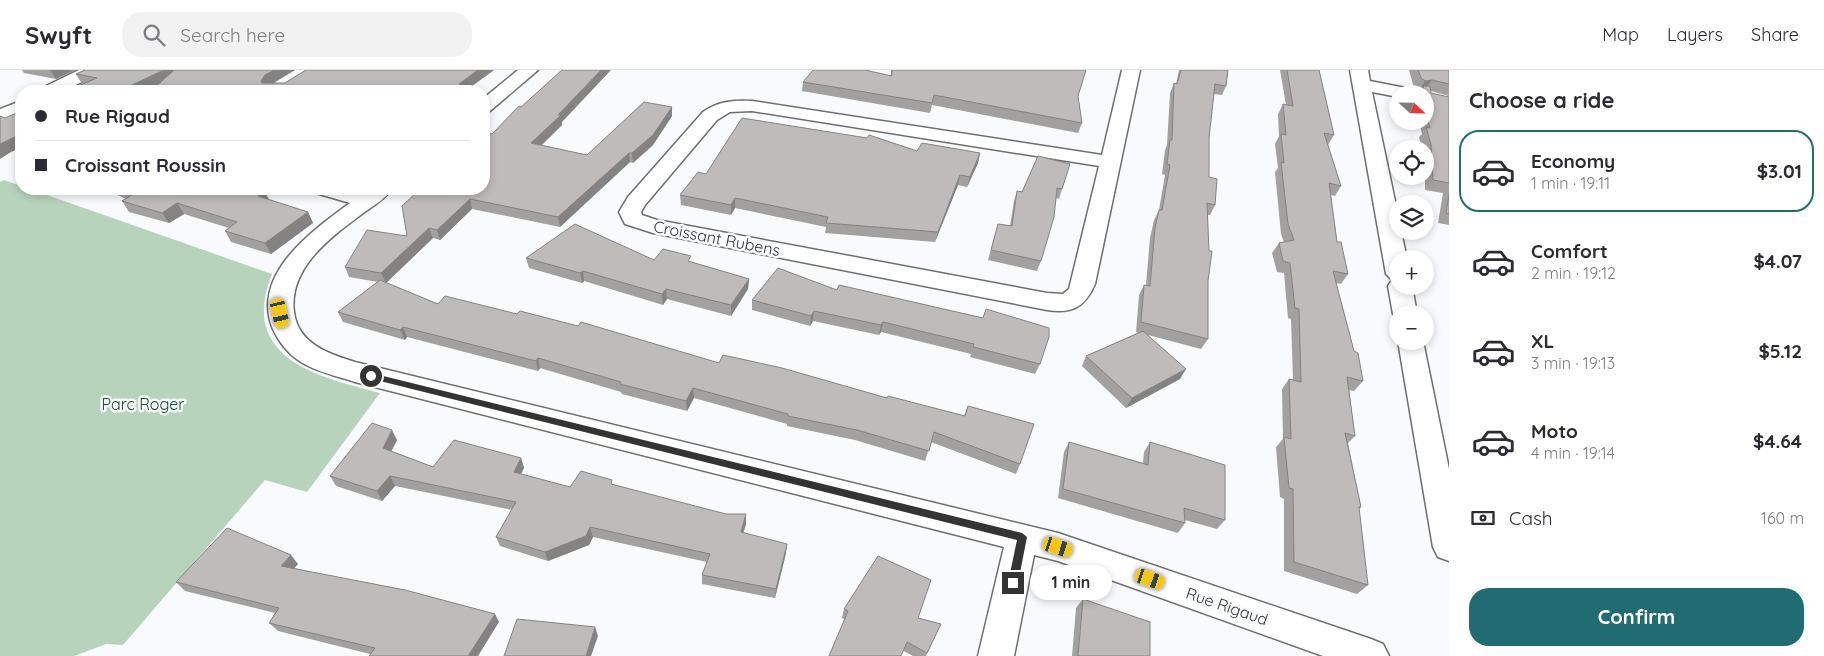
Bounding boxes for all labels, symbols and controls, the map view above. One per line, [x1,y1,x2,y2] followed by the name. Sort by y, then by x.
[122,12,472,57] search box
[25,20,92,50] text: Swyft
[140,21,168,49] icon: search
[180,23,285,47] text: Search here
[1602,23,1639,46] text: Map
[1667,23,1723,46] text: Layers
[1751,23,1799,46] text: Share
[1389,85,1434,130] north arrow
[1389,85,1434,350] map controls
[1469,86,1614,114] text: Choose a ride
[65,104,170,128] text: Rue Rigaud
[1389,140,1434,185] button: locate
[1471,149,1516,194] icon: car
[1531,149,1615,173] text: Economy
[65,153,226,177] text: Croissant Roussin
[1757,159,1802,183] text: $3.01
[1531,173,1610,193] text: 1 min · 19:11
[1389,195,1434,240] button: layers
[652,216,782,260] street label: Croissant Rubens
[1471,239,1516,284] icon: car
[1531,239,1608,263] text: Comfort
[1753,249,1802,273] text: $4.07
[1389,250,1434,295] button: +
[1531,263,1616,283] text: 2 min · 19:12
[269,297,290,329] car
[1389,305,1434,350] button: −
[1471,329,1516,374] icon: car
[1531,329,1554,353] text: XL
[1758,339,1802,363] text: $5.12
[1531,353,1615,373] text: 3 min · 19:13
[360,365,382,387] route start
[102,394,184,414] park label: Parc Roger
[1471,419,1516,464] icon: car
[1531,419,1578,443] text: Moto
[1753,429,1802,453] text: $4.64
[1531,443,1615,463] text: 4 min · 19:14
[1469,504,1497,532] icon: cash
[1509,506,1553,530] text: Cash
[1761,508,1804,528] text: 160 m
[1041,535,1074,559] car
[1030,566,1113,600] callout: 1 min
[1133,567,1166,591] car
[1002,572,1024,594] route end
[1052,572,1090,592] text: 1 min
[1183,583,1271,629] street label: Rue Rigaud
[1469,588,1804,646] button: Confirm

